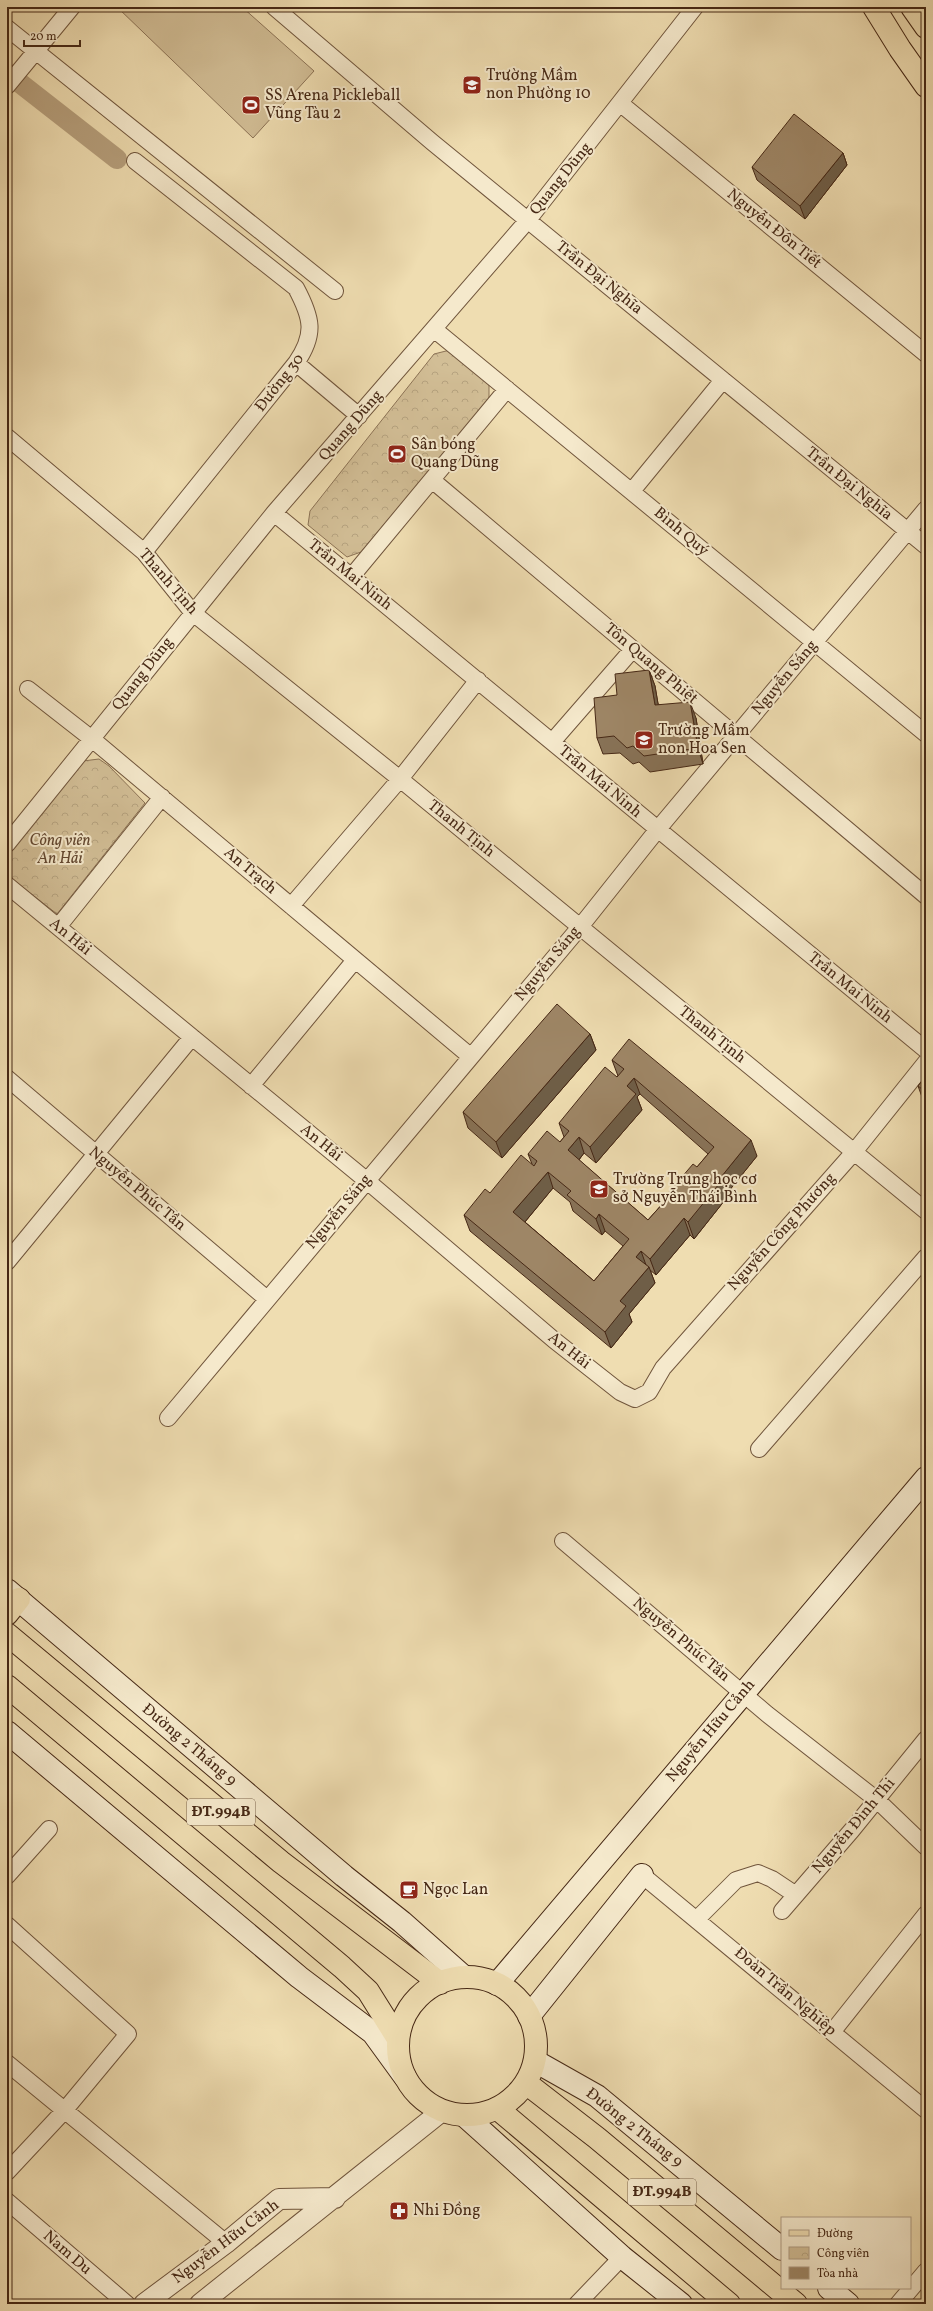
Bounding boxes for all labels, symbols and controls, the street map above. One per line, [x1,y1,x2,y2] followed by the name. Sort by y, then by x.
[24,22,80,48] scale bar
[30,29,57,45] text: 20 m
[486,65,591,105] place label: Trường Mầm non Phường 10
[461,74,483,96] school or university icon: Trường Mầm non Phường 10
[265,85,401,125] place label: SS Arena Pickleball Vũng Tàu 2
[240,94,262,116] sports icon: SS Arena Pickleball Vũng Tàu 2
[525,138,597,220] street label: Quang Dũng
[722,184,826,274] street label: Nguyễn Đôn Tiết
[551,236,647,320] street label: Trần Đại Nghĩa
[250,349,310,417] street label: Đường 30
[314,386,388,466] street label: Quang Dũng
[411,434,499,474] place label: Sân bóng Quang Dũng
[801,442,897,526] street label: Trần Đại Nghĩa
[386,443,408,465] sports icon: Sân bóng Quang Dũng
[649,502,714,562] street label: Bình Quý
[303,534,397,616] street label: Trần Mai Ninh
[133,544,203,620] street label: Thanh Tịnh
[600,618,703,710] street label: Tôn Quang Phiệt
[107,633,179,715] street label: Quang Dũng
[747,636,823,720] street label: Nguyễn Sáng
[658,720,750,760] place label: Trường Mầm non Hoa Sen
[633,729,655,751] school or university icon: Trường Mầm non Hoa Sen
[554,741,646,823] street label: Trần Mai Ninh
[423,795,499,863] street label: Thanh Tịnh
[29,830,91,870] park label: Công viên An Hải
[219,842,281,900] street label: An Trạch
[44,913,96,961] street label: An Hải
[510,922,586,1006] street label: Nguyễn Sáng
[803,947,897,1029] street label: Trần Mai Ninh
[674,1001,750,1069] street label: Thanh Tịnh
[295,1119,347,1167] street label: An Hải
[84,1142,190,1236] street label: Nguyễn Phúc Tần
[723,1168,841,1296] street label: Nguyễn Công Phương
[613,1169,757,1209] place label: Trường Trung học cơ sở Nguyễn Thái Bình
[301,1170,377,1254] street label: Nguyễn Sáng
[588,1178,610,1200] school or university icon: Trường Trung học cơ sở Nguyễn Thái Bình
[543,1327,595,1375] street label: An Hải
[628,1593,734,1687] street label: Nguyễn Phúc Tần
[661,1675,761,1787] street label: Nguyễn Hữu Cảnh
[137,1699,241,1791] street label: Đường 2 Tháng 9
[807,1773,901,1879] street label: Nguyễn Đình Thi
[187,1799,255,1825] road number: ĐT.994B
[398,1879,420,1901] cafe icon: Ngọc Lan
[423,1879,488,1901] place label: Ngọc Lan
[729,1943,841,2041] street label: Đoàn Trần Nghiệp
[581,2083,687,2173] street label: Đường 2 Tháng 9
[628,2179,696,2205] road number: ĐT.994B
[168,2195,284,2289] street label: Nguyễn Hữu Cảnh
[388,2200,410,2222] pharmacy icon: Nhi Đồng
[413,2200,480,2222] place label: Nhi Đồng
[781,2217,911,2289] legend
[38,2226,96,2280] street label: Nam Du
[817,2226,853,2242] text: Đường
[817,2246,869,2262] text: Công viên
[817,2266,858,2282] text: Tòa nhà

